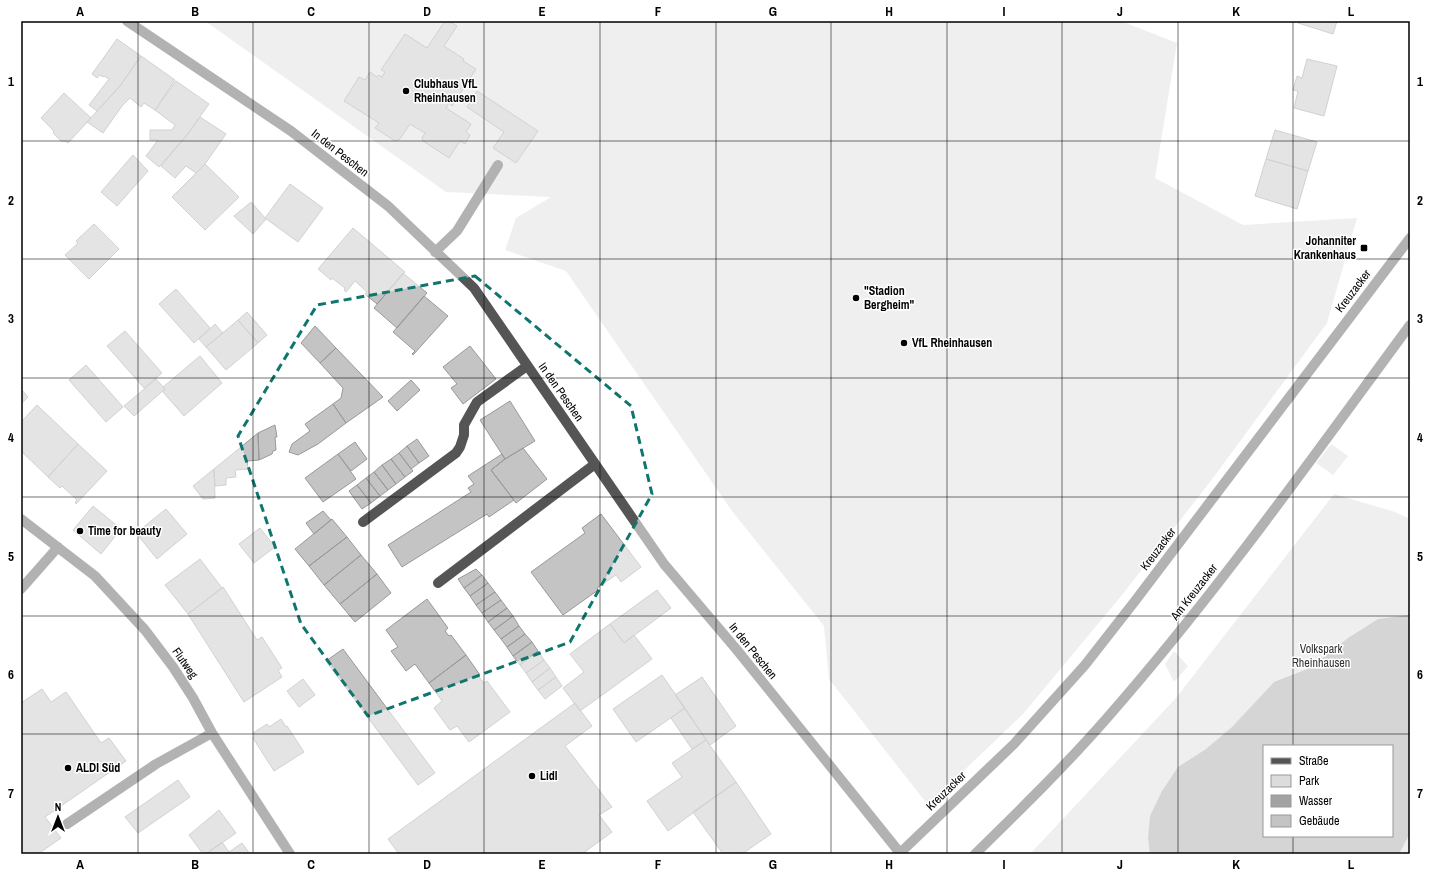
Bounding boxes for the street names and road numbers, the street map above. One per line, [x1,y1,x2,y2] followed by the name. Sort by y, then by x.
[308,126,372,180] street label: In den Peschen
[1332,266,1375,316] street label: Kreuzacker
[535,359,587,425] street label: In den Peschen
[1137,524,1180,574] street label: Kreuzacker
[1166,560,1221,624] street label: Am Kreuzacker
[725,619,781,683] street label: In den Peschen
[169,644,202,682] street label: Flutweg
[923,767,970,814] street label: Kreuzacker

